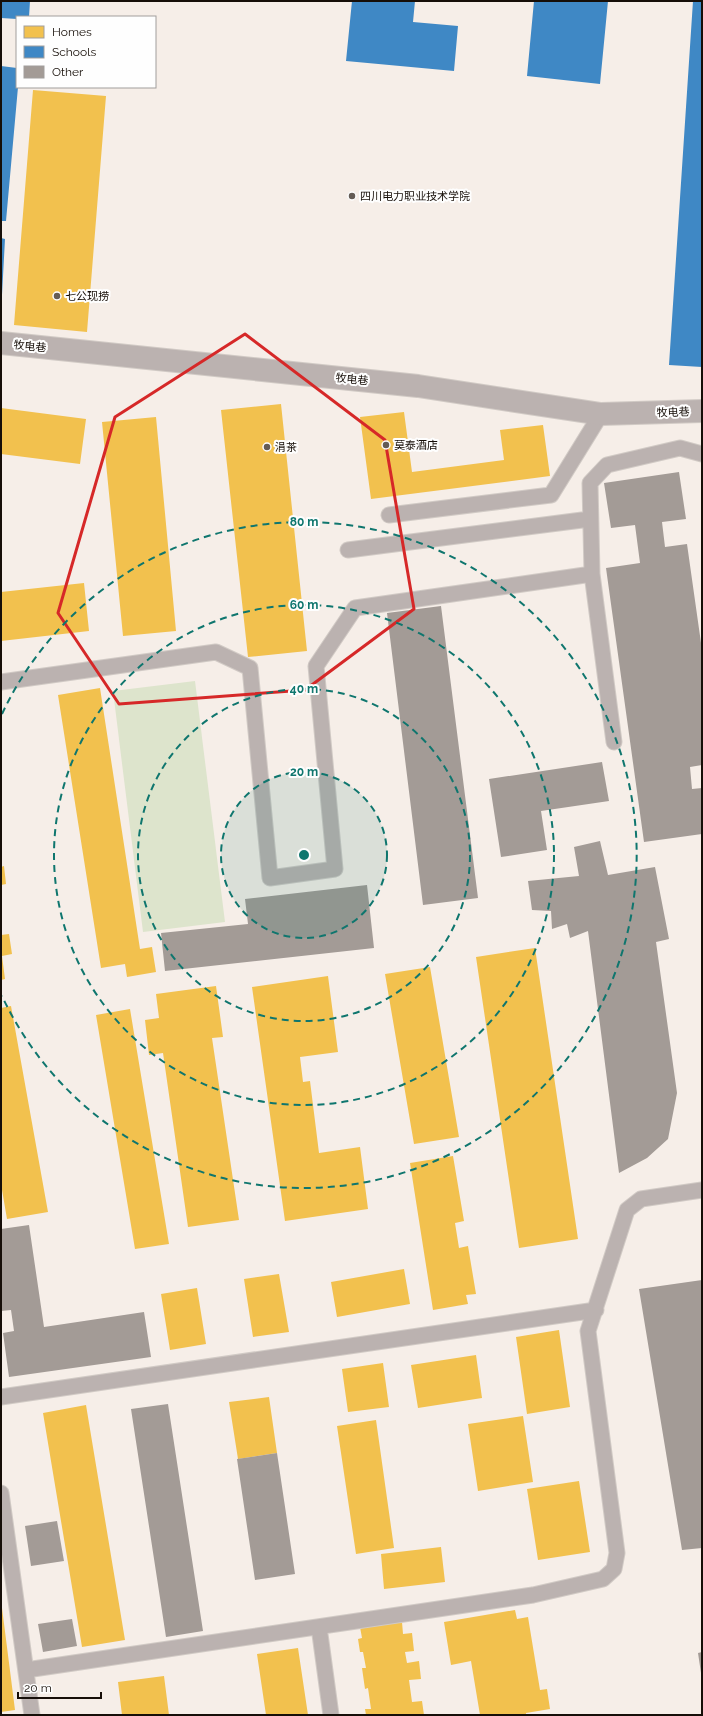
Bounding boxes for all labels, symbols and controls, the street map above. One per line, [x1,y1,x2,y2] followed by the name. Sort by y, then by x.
[16,16,156,88] legend
[52,25,92,39] text: Homes
[52,45,96,59] text: Schools
[52,65,84,79] text: Other
[360,190,470,203] place label: 四川电力职业技术学院
[347,191,357,201] marker: 四川电力职业技术学院
[65,290,109,303] place label: 七公现捞
[52,291,62,301] marker: 七公现捞
[13,338,47,355] street label: 牧电巷
[335,371,369,388] street label: 牧电巷
[656,405,690,420] street label: 牧电巷
[394,439,438,452] place label: 莫泰酒店
[381,440,391,450] marker: 莫泰酒店
[275,441,297,454] place label: 涓茶
[262,442,272,452] marker: 涓茶
[290,515,318,529] text: 80 m
[290,598,318,612] text: 60 m
[290,682,318,696] text: 40 m
[290,765,318,779] text: 20 m
[297,848,311,862] centre of rings
[18,1674,101,1700] scale bar
[24,1681,52,1695] text: 20 m

